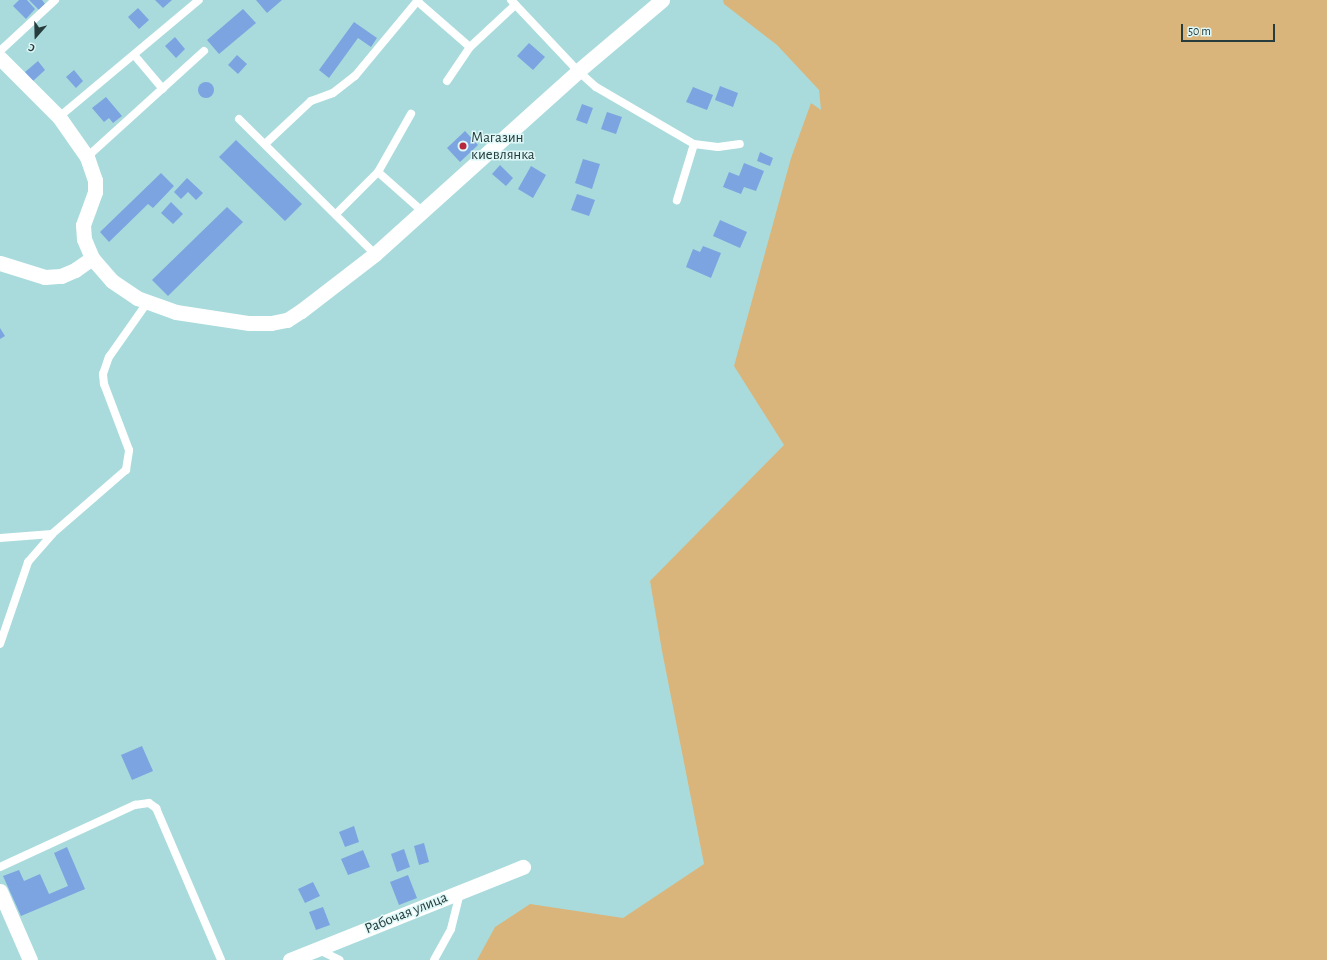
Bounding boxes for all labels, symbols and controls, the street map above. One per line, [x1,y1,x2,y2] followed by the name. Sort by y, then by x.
[16,16,56,56] north arrow
[1183,16,1277,42] scale bar
[1188,25,1211,37] text: 50 m
[27,42,36,54] text: С
[471,128,535,163] place label: Магазин киевлянка
[458,141,468,151] marker: Магазин киевлянка
[362,888,450,938] street label: Рабочая улица

